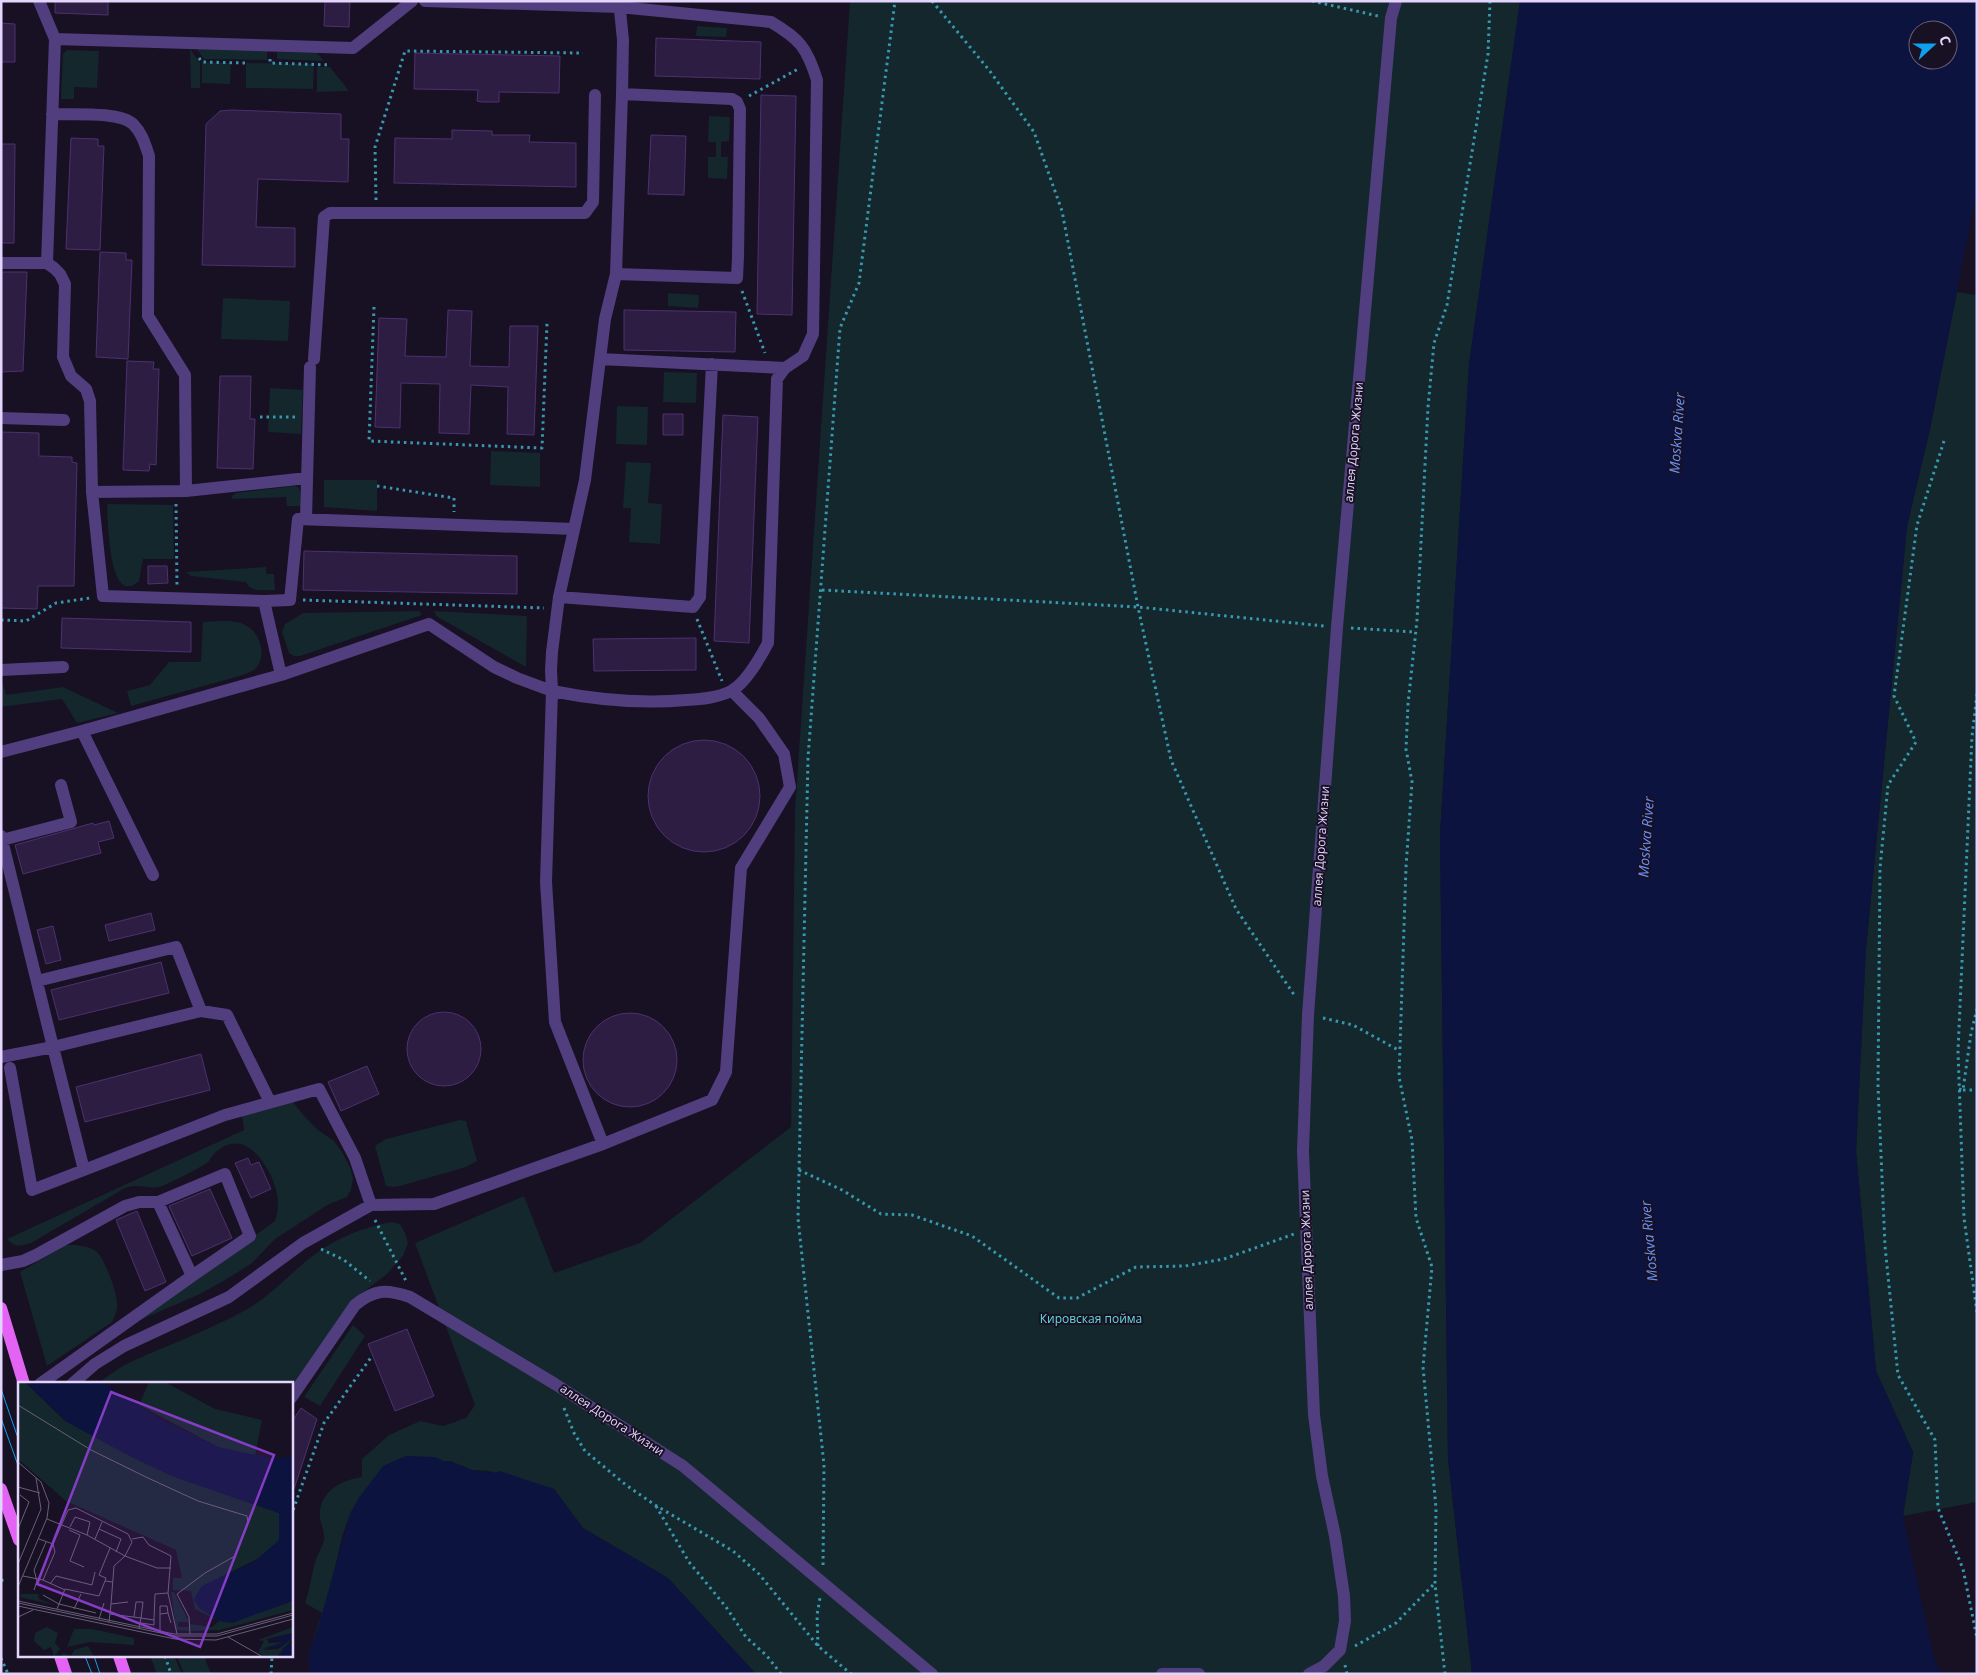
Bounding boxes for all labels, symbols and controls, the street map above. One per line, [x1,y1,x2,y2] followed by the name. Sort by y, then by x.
[1908,20,1958,70] north arrow
[1935,33,1956,48] text: С
[1340,381,1367,503] street label: аллея Дорога Жизни
[1664,391,1689,474] water label: Moskva River
[1308,785,1333,907] street label: аллея Дорога Жизни
[1633,795,1658,878] water label: Moskva River
[1296,1189,1317,1311] street label: аллея Дорога Жизни
[1635,1199,1661,1282] water label: Moskva River
[1040,1310,1142,1327] park label: Кировская пойма
[557,1380,667,1460] street label: аллея Дорога Жизни
[18,1382,292,1658] inset map

